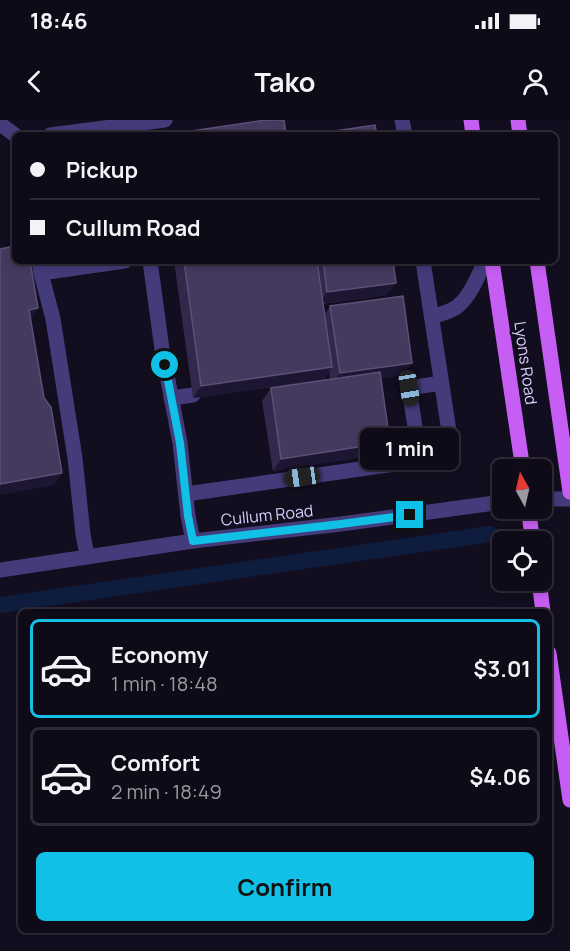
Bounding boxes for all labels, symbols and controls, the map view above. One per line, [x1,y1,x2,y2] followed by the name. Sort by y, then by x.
[30,6,88,36] text: 18:46
[255,63,315,100] text: Tako
[18,65,51,98] icon: back
[519,65,552,98] icon: person
[66,155,138,185] text: Pickup
[66,213,201,243] text: Cullum Road
[509,320,543,406] street label: Lyons Road
[151,351,178,378] route start
[397,369,421,407] car
[360,428,460,470] callout: 1 min
[385,435,434,462] text: 1 min
[492,459,552,519] north arrow
[492,459,552,591] map controls
[283,466,321,488] car
[220,499,314,531] street label: Cullum Road
[396,501,423,528] route end
[492,531,552,591] button: locate
[111,640,209,670] text: Economy
[39,642,93,696] icon: car
[474,654,531,684] text: $3.01
[111,670,218,697] text: 1 min · 18:48
[111,748,200,778] text: Comfort
[39,750,93,804] icon: car
[469,762,531,792] text: $4.06
[111,778,222,805] text: 2 min · 18:49
[36,852,534,921] button: Confirm

